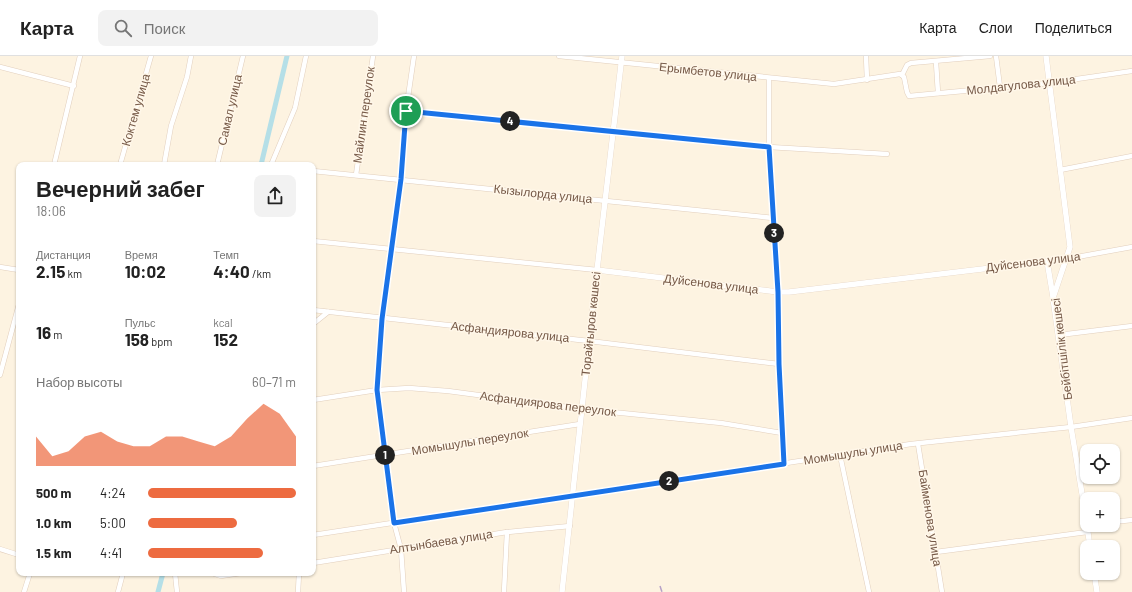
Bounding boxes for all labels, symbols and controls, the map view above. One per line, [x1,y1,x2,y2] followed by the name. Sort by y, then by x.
[98,10,378,46] search box
[20,16,74,39] text: Карта
[112,17,134,39] icon: search
[144,19,185,37] text: Поиск
[919,19,957,36] text: Карта
[979,19,1013,36] text: Слои
[1035,19,1112,36] text: Поделиться
[658,59,758,84] street label: Ерымбетов улица
[349,65,378,164] street label: Майлин переулок
[966,71,1076,98] street label: Молдагулова улица
[118,72,153,148] street label: Коктем улица
[214,72,245,147] street label: Самал улица
[389,94,423,128] pin
[395,100,417,122] icon: arrive
[500,111,520,131] pin: 4
[507,114,513,127] text: 4
[36,175,205,201] text: Вечерний забег
[254,175,296,217] button: share
[493,181,593,206] street label: Кызылорда улица
[36,203,66,219] text: 18:06
[764,223,784,243] pin: 3
[771,226,777,239] text: 3
[36,248,91,261] text: Дистанция
[125,248,158,261] text: Время
[213,248,239,261] text: Темп
[985,248,1082,275] street label: Дуйсенова улица
[36,261,65,281] text: 2.15
[125,261,166,281] text: 10:02
[213,261,250,281] text: 4:40
[65,267,82,280] text: km
[250,267,271,280] text: /km
[663,270,760,297] street label: Дуйсенова улица
[578,271,603,377] street label: Торайғыров көшесі
[1048,297,1074,401] street label: Бейбітшілік көшесі
[125,316,155,329] text: Пульс
[213,316,233,329] text: kcal
[450,318,570,345] street label: Асфандиярова улица
[36,322,51,342] text: 16
[51,328,62,341] text: m
[125,329,149,349] text: 158
[213,329,238,349] text: 152
[149,335,172,348] text: bpm
[36,374,122,390] text: Набор высоты
[252,374,296,390] text: 60–71 m
[479,388,618,419] street label: Асфандиярова переулок
[410,425,530,458] street label: Момышулы переулок
[802,437,904,468] street label: Момышулы улица
[1080,444,1120,580] map controls
[1080,444,1120,484] button: locate
[375,445,395,465] pin: 1
[383,448,387,461] text: 1
[915,468,946,568] street label: Байменова улица
[659,471,679,491] pin: 2
[666,474,672,487] text: 2
[36,485,71,501] text: 500 m
[100,485,126,501] text: 4:24
[1080,492,1120,532] button: +
[36,515,72,531] text: 1.0 km
[100,515,126,531] text: 5:00
[388,526,494,557] street label: Алтынбаева улица
[1080,540,1120,580] button: −
[36,545,72,561] text: 1.5 km
[100,545,122,561] text: 4:41

